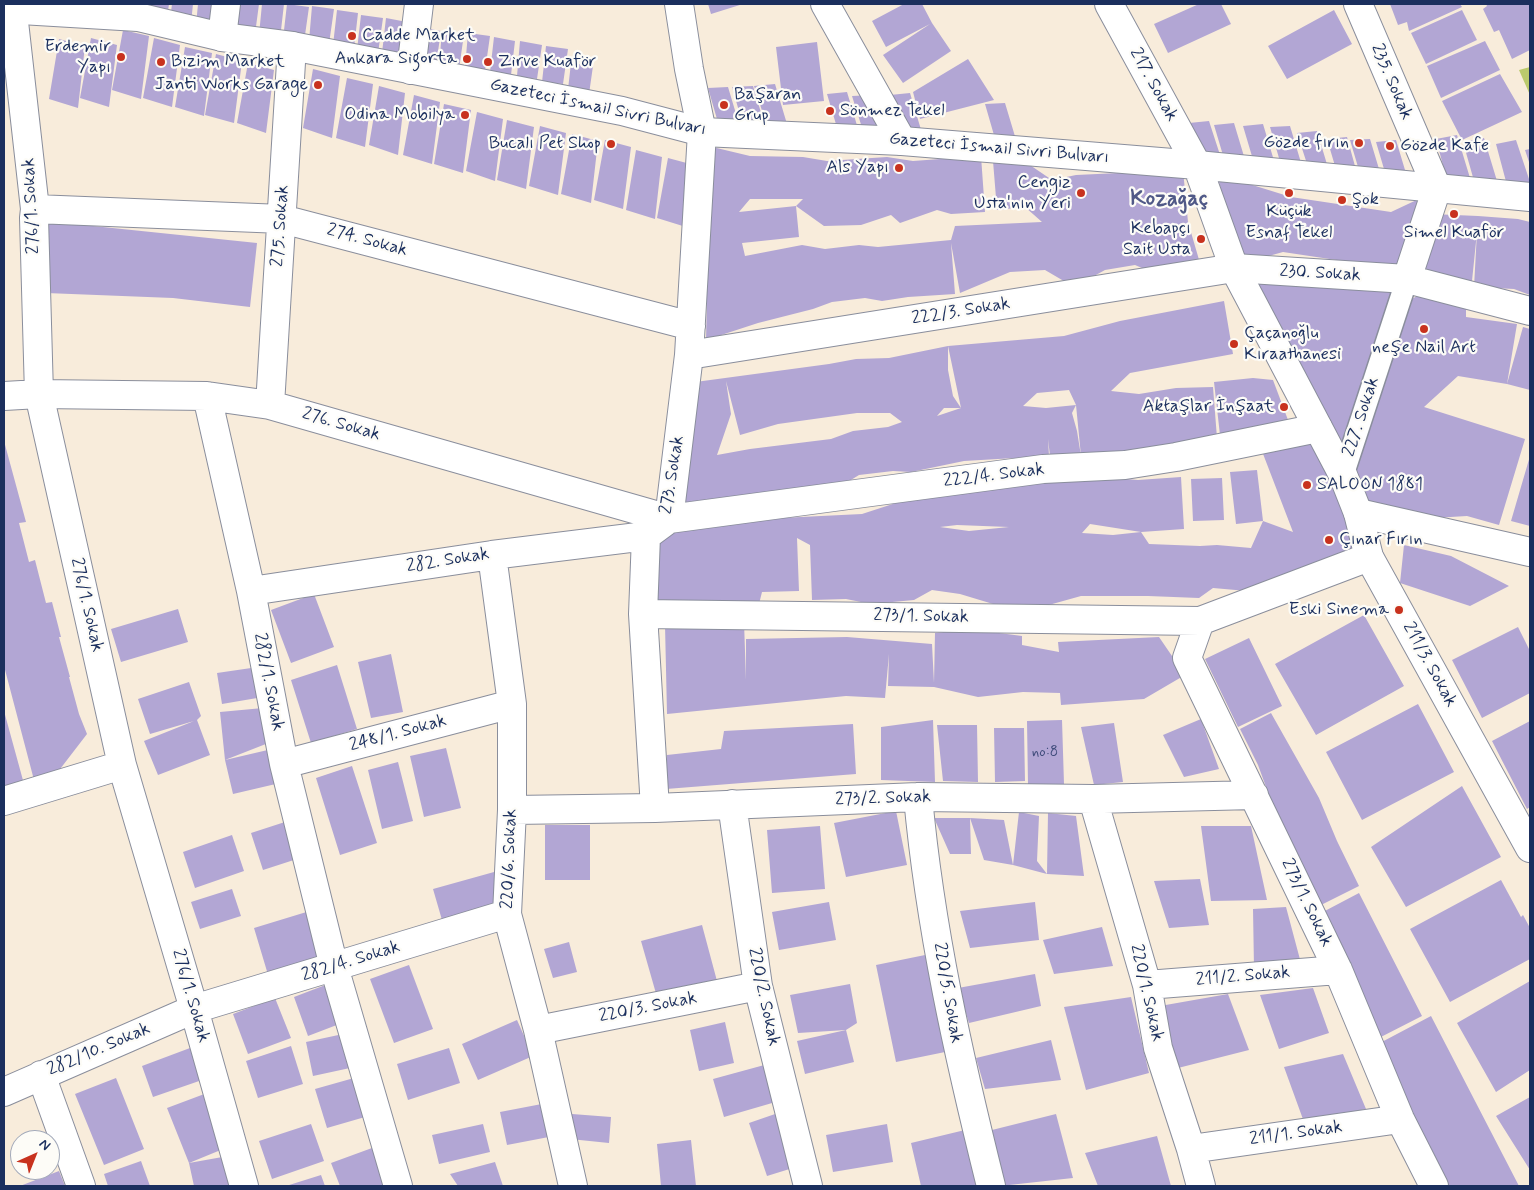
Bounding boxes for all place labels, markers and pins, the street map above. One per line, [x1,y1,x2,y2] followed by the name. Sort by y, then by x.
[362,25,476,47] place label: Cadde Market
[346,30,358,42] marker: Cadde Market
[44,36,111,78] place label: Erdemir Yapı
[335,48,457,70] place label: Ankara Sigorta
[115,51,127,63] marker: Erdemir Yapı
[171,51,285,73] place label: Bizim Market
[498,51,596,73] place label: Zirve Kuaför
[461,53,473,65] marker: Ankara Sigorta
[155,56,167,68] marker: Bizim Market
[482,56,494,68] marker: Zirve Kuaför
[155,74,308,96] place label: Janti Works Garage
[312,79,324,91] marker: Janti Works Garage
[734,84,801,126] place label: Başaran Grup
[718,99,730,111] marker: Başaran Grup
[840,100,945,122] place label: Sönmez Tekel
[344,104,455,126] place label: Odina Mobilya
[824,105,836,117] marker: Sönmez Tekel
[459,109,471,121] marker: Odina Mobilya
[1263,132,1349,154] place label: Gözde fırın
[489,133,601,155] place label: Bucalı Pet Shop
[1400,135,1489,157] place label: Gözde Kafe
[1353,137,1365,149] marker: Gözde fırın
[605,138,617,150] marker: Bucalı Pet Shop
[1384,140,1396,152] marker: Gözde Kafe
[826,157,889,179] place label: Als Yapı
[893,162,905,174] marker: Als Yapı
[974,172,1071,214] place label: Cengiz Usta'nın Yeri
[1075,187,1087,199] marker: Cengiz Usta'nın Yeri
[1283,187,1295,199] marker: Küçük Esnaf Tekel
[1352,189,1379,211] place label: Şok
[1336,194,1348,206] marker: Şok
[1246,201,1332,243] place label: Küçük Esnaf Tekel
[1448,208,1460,220] marker: Simel Kuaför
[1123,218,1191,260] place label: Kebapçı Sait Usta
[1404,222,1504,244] place label: Simel Kuaför
[1195,233,1207,245] marker: Kebapçı Sait Usta
[1244,323,1341,366] place label: Çaçanoğlu Kıraathanesi
[1418,323,1430,335] marker: neşe Nail Art
[1372,337,1476,359] place label: neşe Nail Art
[1228,338,1240,350] marker: Çaçanoğlu Kıraathanesi
[1143,396,1274,418] place label: Aktaşlar İnşaat
[1278,401,1290,413] marker: Aktaşlar İnşaat
[1317,474,1423,496] place label: SALOON 1881
[1301,479,1313,491] marker: SALOON 1881
[1339,529,1422,551] place label: Çınar Fırın
[1323,534,1335,546] marker: Çınar Fırın
[1289,599,1389,621] place label: Eski Sinema
[1393,604,1405,616] marker: Eski Sinema

